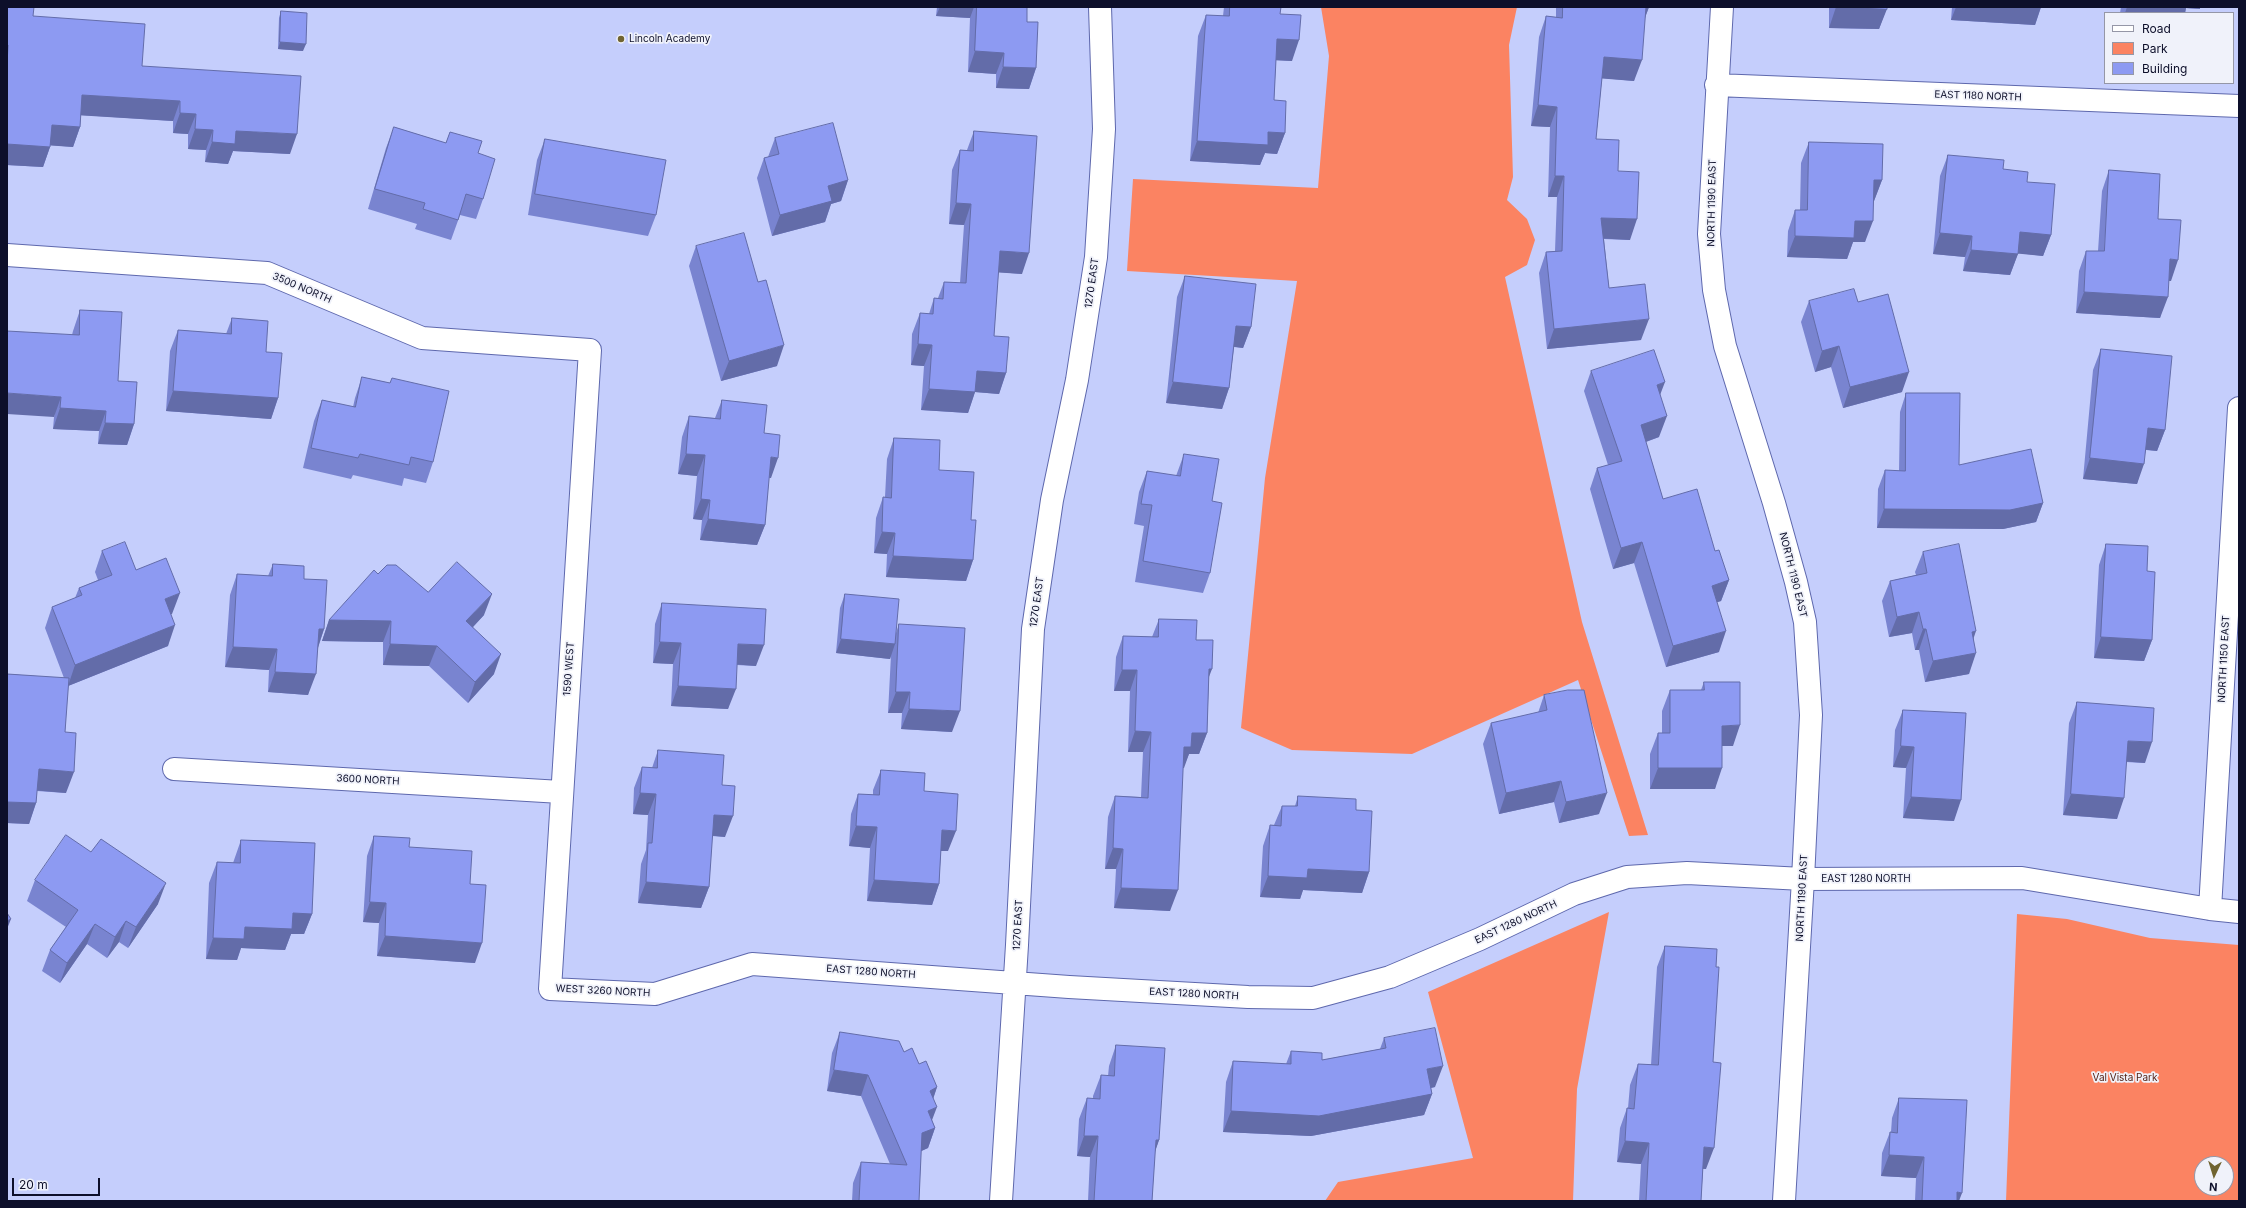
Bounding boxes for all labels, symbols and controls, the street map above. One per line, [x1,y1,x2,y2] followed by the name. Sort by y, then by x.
[2104,12,2234,84] legend
[2142,21,2171,36] text: Road
[629,33,710,45] place label: Lincoln Academy
[616,34,626,44] marker: Lincoln Academy
[2142,41,2168,56] text: Park
[2142,61,2187,76] text: Building
[1934,88,2022,104] street label: EAST 1180 NORTH
[1705,159,1719,247] street label: NORTH 1190 EAST
[1083,257,1101,309] street label: 1270 EAST
[271,270,333,306] street label: 3500 NORTH
[1777,531,1809,619] street label: NORTH 1190 EAST
[1028,576,1046,628] street label: 1270 EAST
[2216,615,2232,703] street label: NORTH 1150 EAST
[561,642,577,696] street label: 1590 WEST
[336,772,400,788] street label: 3600 NORTH
[1794,854,1810,942] street label: NORTH 1190 EAST
[1821,873,1911,885] street label: EAST 1280 NORTH
[1473,898,1559,946] street label: EAST 1280 NORTH
[1011,899,1025,951] street label: 1270 EAST
[826,963,916,981] street label: EAST 1280 NORTH
[555,983,651,999] street label: WEST 3260 NORTH
[1149,986,1239,1002] street label: EAST 1280 NORTH
[2092,1072,2158,1084] park label: Val Vista Park
[2194,1156,2234,1196] north arrow
[14,1170,102,1196] scale bar
[19,1177,48,1192] text: 20 m
[2209,1180,2218,1194] text: N

